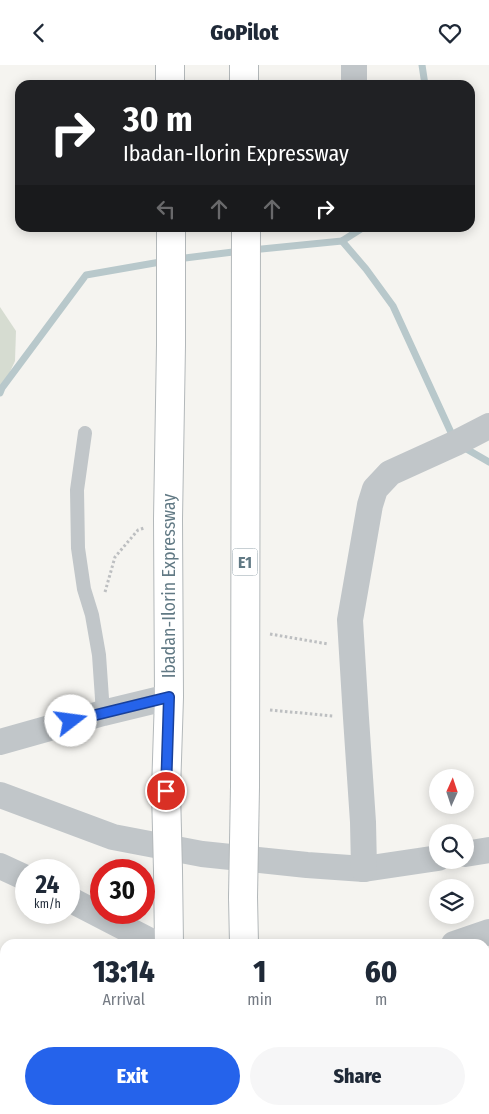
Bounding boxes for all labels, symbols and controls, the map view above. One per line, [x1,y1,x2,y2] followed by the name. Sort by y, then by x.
[25,19,53,47] icon: back
[210,19,279,46] text: GoPilot
[436,19,464,47] icon: heart
[123,98,193,140] text: 30 m
[40,100,105,165] icon: right
[123,140,349,167] text: Ibadan-Ilorin Expressway
[152,195,180,223] icon: left
[205,195,233,223] icon: ahead
[258,195,286,223] icon: ahead
[311,195,339,223] icon: right
[158,494,180,678] street label: Ibadan-Ilorin Expressway
[232,549,258,576] road number: E1
[44,694,96,746] position arrow
[429,769,474,814] north arrow
[429,769,474,924] map controls
[145,770,187,812] pin
[152,777,180,805] icon: arrive
[429,824,474,869] button: search
[90,859,155,924] speed limit sign: 30
[36,870,59,900] text: 24
[429,879,474,924] button: layers
[34,897,61,911] text: km/h
[93,954,155,990] text: 13:14
[253,954,266,990] text: 1
[365,954,397,990] text: 60
[102,990,145,1009] text: Arrival
[247,990,272,1009] text: min
[375,990,387,1009] text: m
[25,1047,240,1105] button: Exit
[250,1047,465,1105] button: Share

